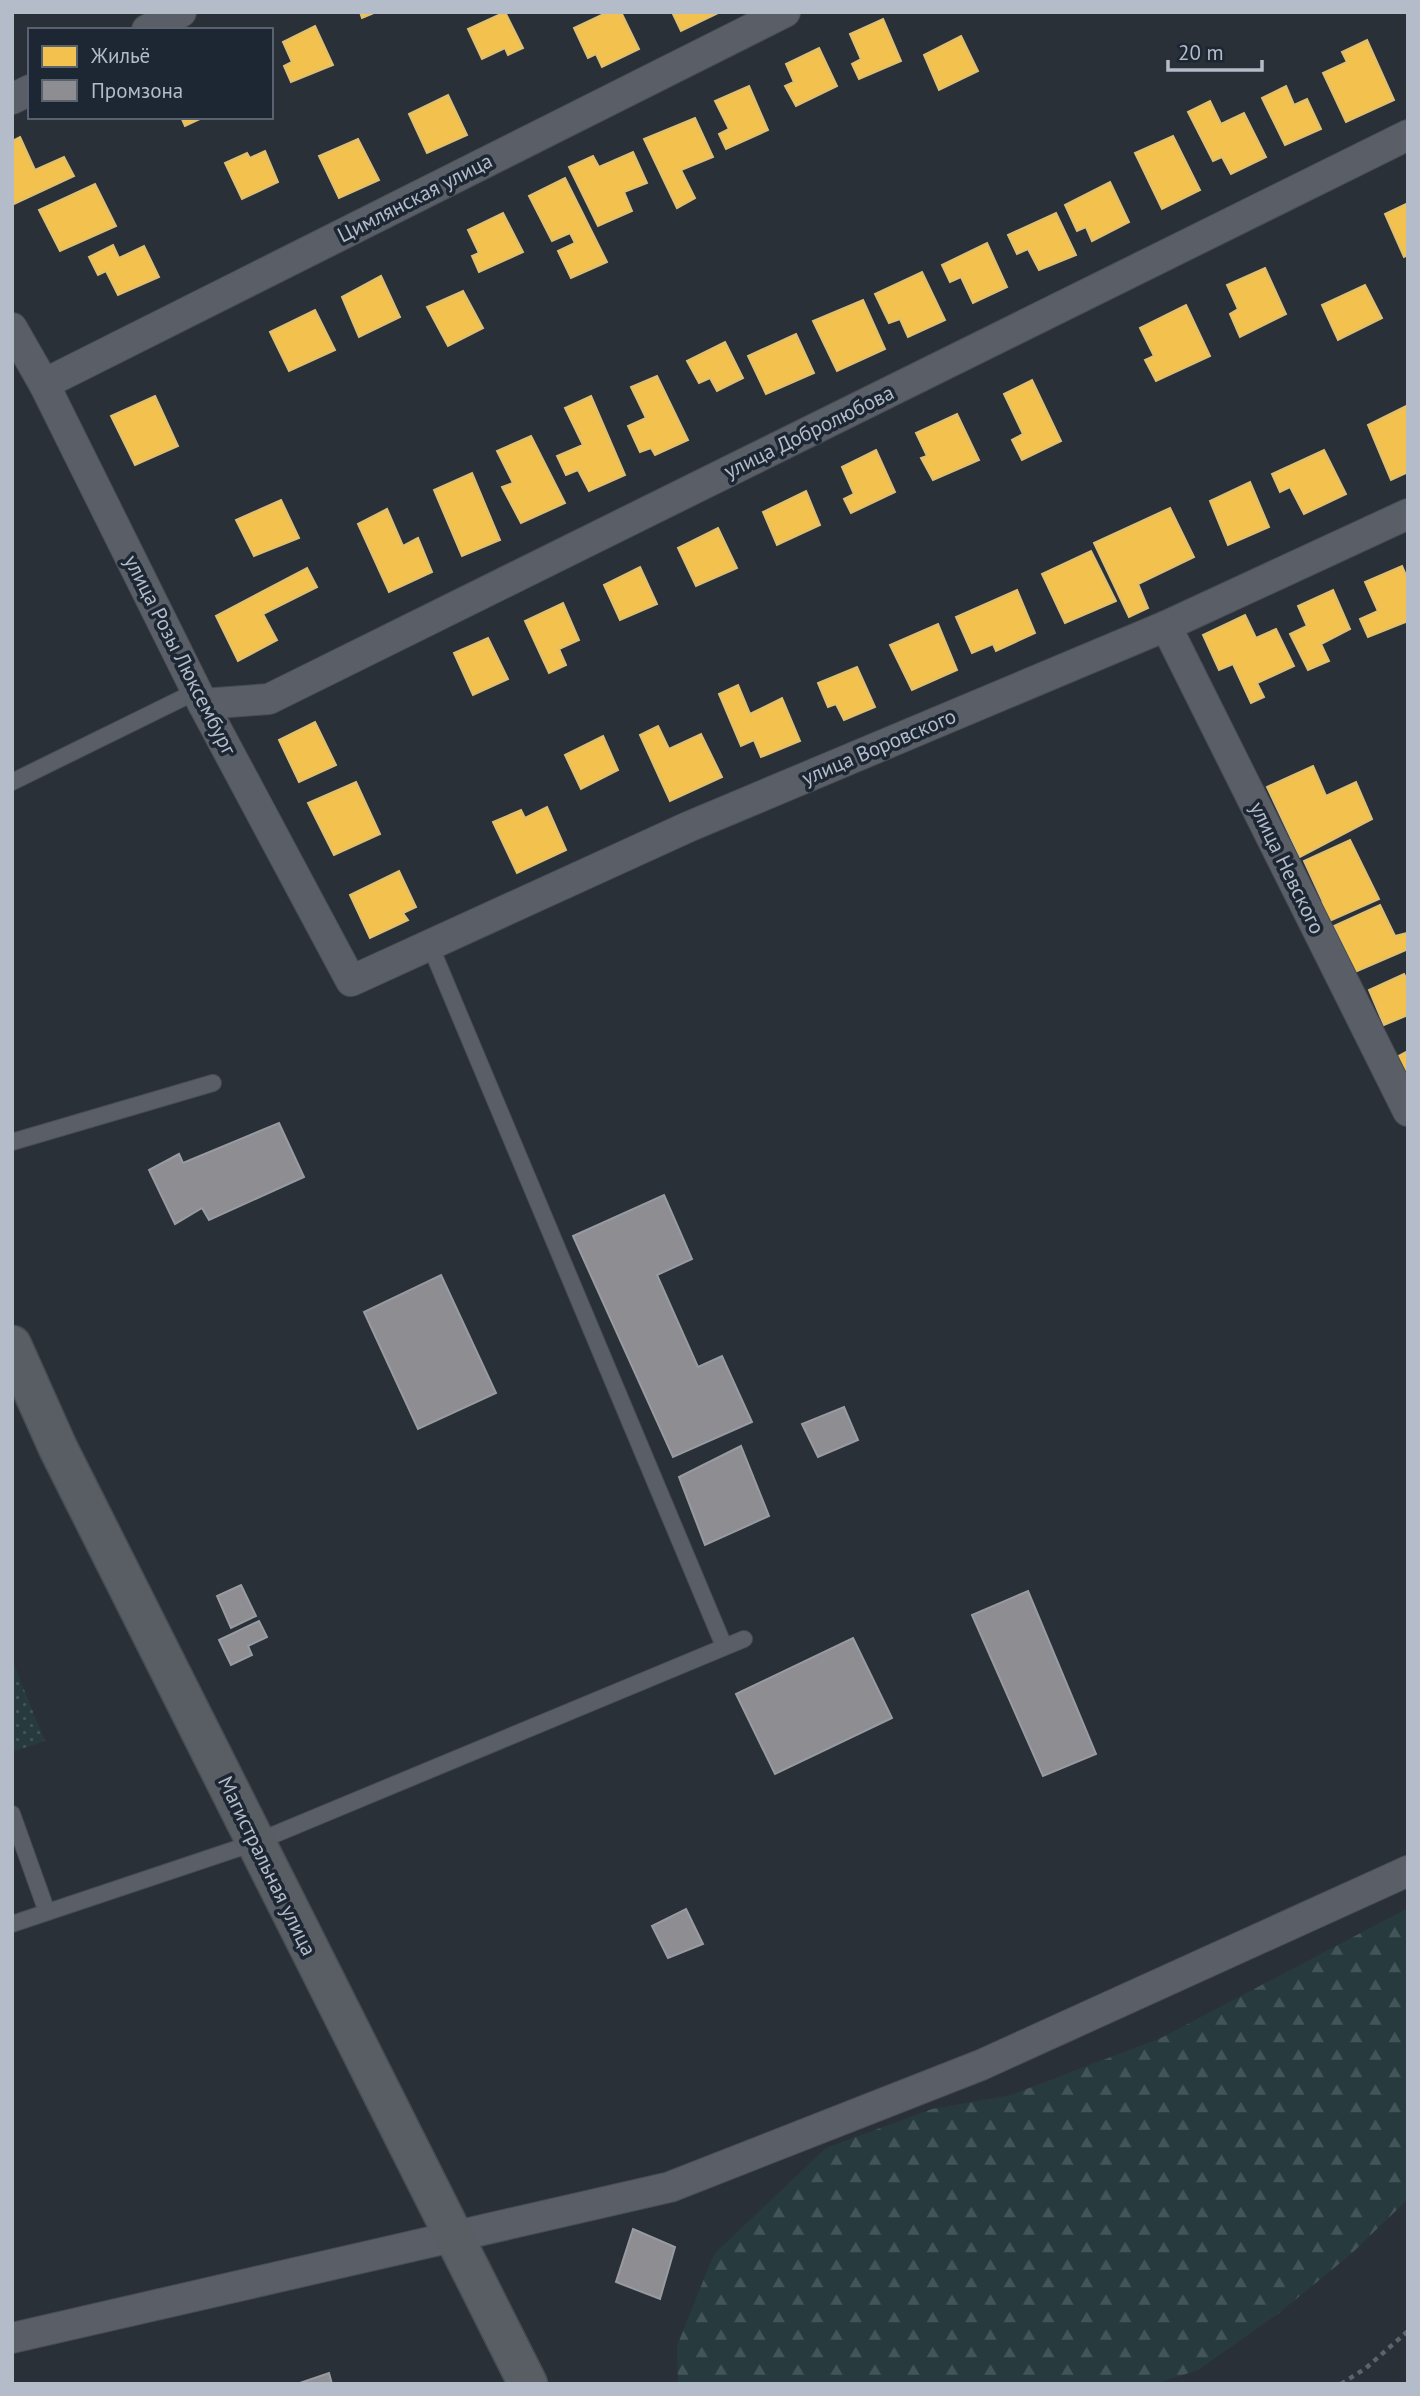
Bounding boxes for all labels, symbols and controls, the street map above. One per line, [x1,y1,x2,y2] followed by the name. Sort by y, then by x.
[28,28,273,119] legend
[1168,28,1262,72] scale bar
[1178,39,1224,66] text: 20 m
[90,42,150,69] text: Жильё
[91,77,183,104] text: Промзона
[333,147,497,248] street label: Цимлянская улица
[719,379,898,484] street label: улица Добролюбова
[118,550,243,760] street label: улица Розы Люксембург
[798,702,960,791] street label: улица Воровского
[1244,797,1331,938] street label: улица Невского
[212,1772,323,1960] street label: Магистральная улица

